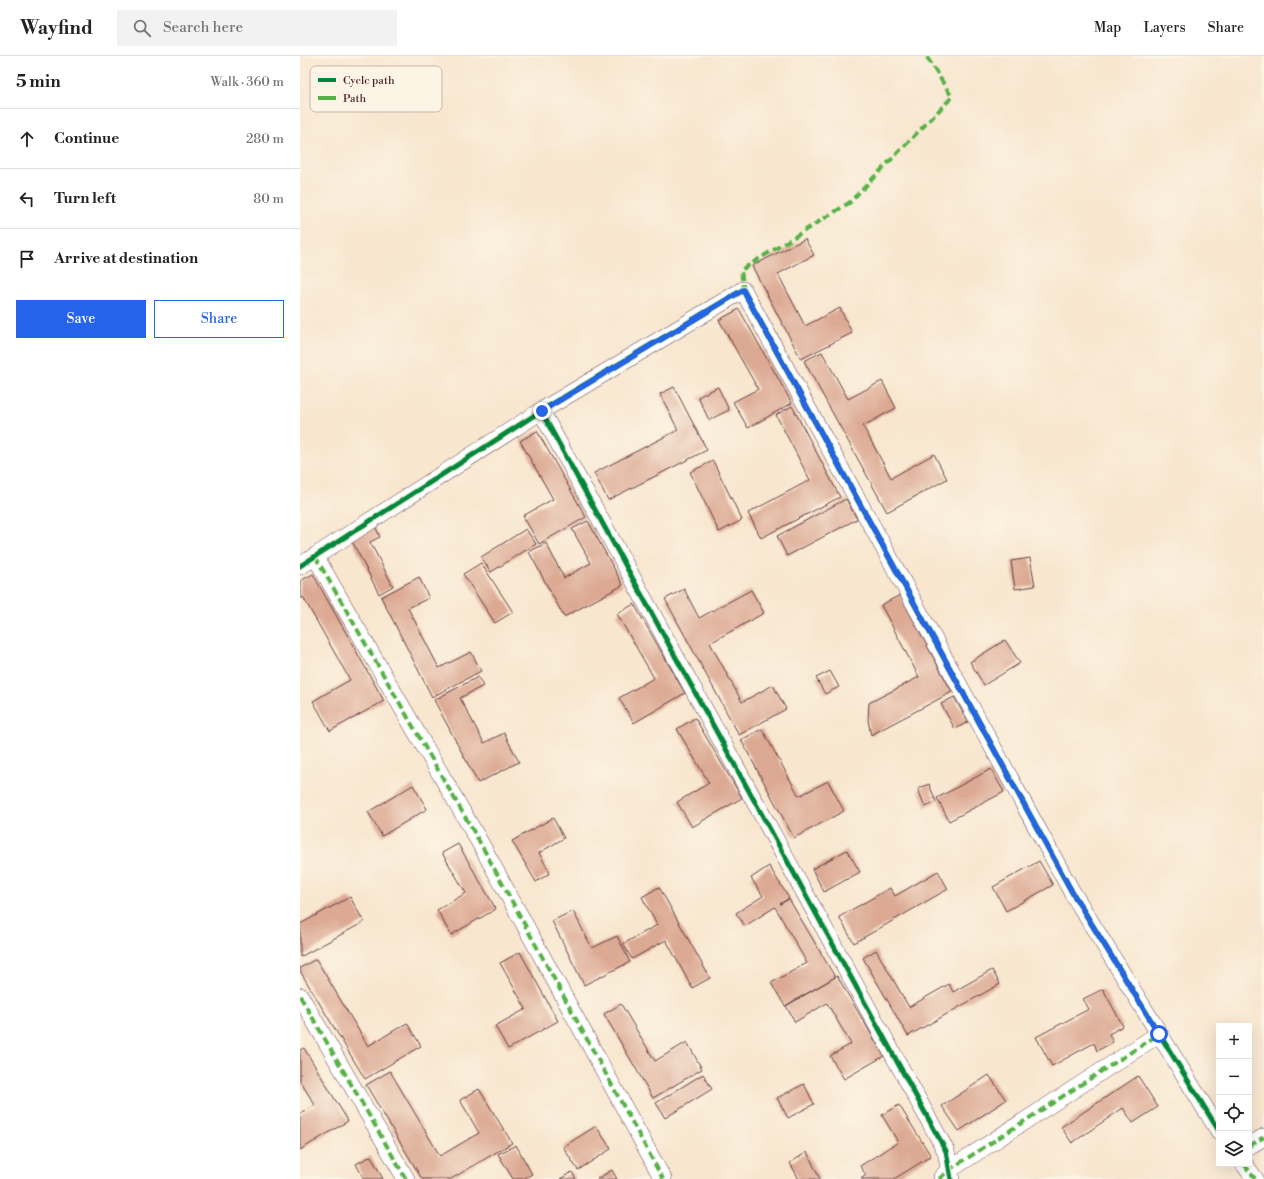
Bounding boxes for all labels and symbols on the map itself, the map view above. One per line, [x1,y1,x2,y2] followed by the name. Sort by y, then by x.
[310,66,442,112] legend
[343,74,395,88] text: Cycle path
[343,92,367,106] text: Path
[533,402,551,420] route end
[1150,1025,1168,1043] route start

